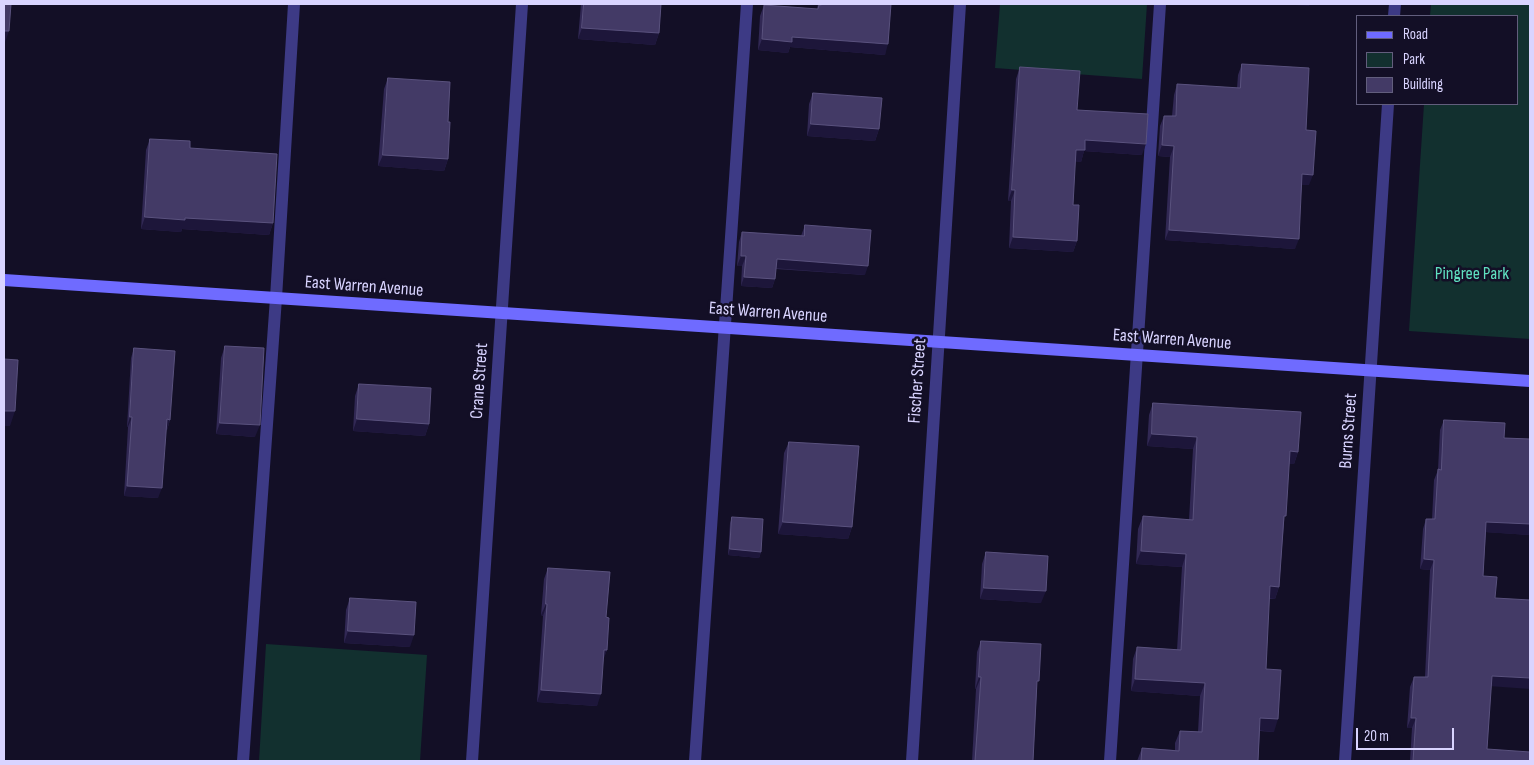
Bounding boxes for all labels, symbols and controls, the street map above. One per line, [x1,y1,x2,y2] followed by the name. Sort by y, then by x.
[1356,15,1519,105] legend
[1403,25,1428,44] text: Road
[1403,50,1425,69] text: Park
[1403,75,1443,94] text: Building
[1435,263,1509,285] park label: Pingree Park
[304,272,424,302] street label: East Warren Avenue
[708,298,828,328] street label: East Warren Avenue
[1112,325,1232,355] street label: East Warren Avenue
[904,338,932,424] street label: Fischer Street
[467,342,493,420] street label: Crane Street
[1336,392,1362,470] street label: Burns Street
[1359,718,1456,750] scale bar
[1364,727,1389,746] text: 20 m

